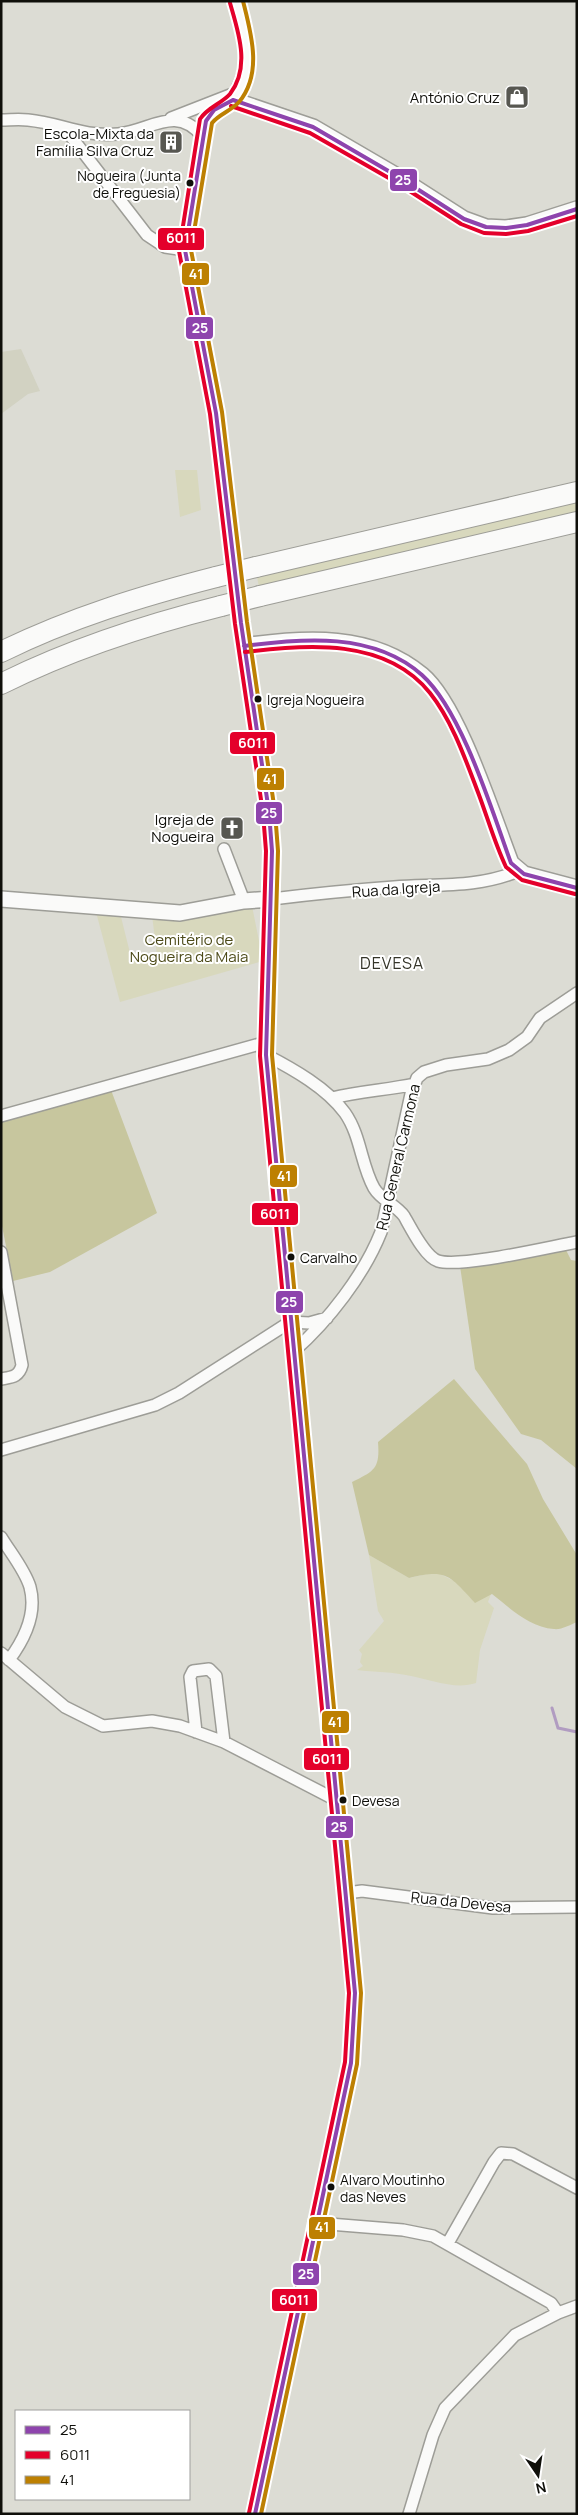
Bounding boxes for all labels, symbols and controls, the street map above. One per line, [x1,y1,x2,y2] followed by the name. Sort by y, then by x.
[504,84,530,110] shop icon: António Cruz
[410,87,500,108] place label: António Cruz
[36,123,154,161] place label: Escola-Mixta da Família Silva Cruz
[158,129,184,155] building icon: Escola-Mixta da Família Silva Cruz
[77,166,181,202] place label: Nogueira (Junta de Freguesia)
[389,168,418,192] line badge: 25
[395,170,411,189] text: 25
[185,178,195,188] marker: Nogueira (Junta de Freguesia)
[157,227,205,251] line badge: 6011
[166,228,196,247] text: 6011
[181,262,210,286] line badge: 41
[189,264,203,283] text: 41
[185,316,214,340] line badge: 25
[192,318,208,337] text: 25
[267,690,364,709] place label: Igreja Nogueira
[253,694,263,704] marker: Igreja Nogueira
[229,731,276,755] line badge: 6011
[238,733,268,752] text: 6011
[256,767,285,791] line badge: 41
[263,769,277,788] text: 41
[255,801,283,825] line badge: 25
[261,803,277,822] text: 25
[151,809,214,847] place label: Igreja de Nogueira
[219,815,245,841] church icon: Igreja de Nogueira
[351,875,441,903] street label: Rua da Igreja
[130,929,248,967] park label: Cemitério de Nogueira da Maia
[360,952,424,974] district label: DEVESA
[371,1082,425,1232] street label: Rua General Carmona
[269,1164,298,1188] line badge: 41
[277,1166,291,1185] text: 41
[251,1202,299,1226] line badge: 6011
[260,1204,290,1223] text: 6011
[300,1248,357,1267] place label: Carvalho
[286,1252,296,1262] marker: Carvalho
[275,1290,304,1314] line badge: 25
[281,1292,297,1311] text: 25
[321,1710,350,1734] line badge: 41
[328,1712,342,1731] text: 41
[303,1747,350,1771] line badge: 6011
[312,1749,342,1768] text: 6011
[352,1791,399,1810] place label: Devesa
[338,1795,348,1805] marker: Devesa
[325,1815,354,1839] line badge: 25
[331,1817,347,1836] text: 25
[410,1886,512,1918] street label: Rua da Devesa
[340,2170,445,2206] place label: Alvaro Moutinho das Neves
[326,2182,336,2192] marker: Alvaro Moutinho das Neves
[308,2216,336,2240] line badge: 41
[315,2217,329,2236] text: 41
[292,2262,320,2286] line badge: 25
[298,2264,314,2283] text: 25
[271,2288,318,2312] line badge: 6011
[279,2290,309,2309] text: 6011
[15,2410,190,2500] legend
[60,2419,77,2440] text: 25
[60,2444,90,2465] text: 6011
[513,2450,563,2500] north arrow
[60,2469,75,2490] text: 41
[534,2478,548,2499] text: N

